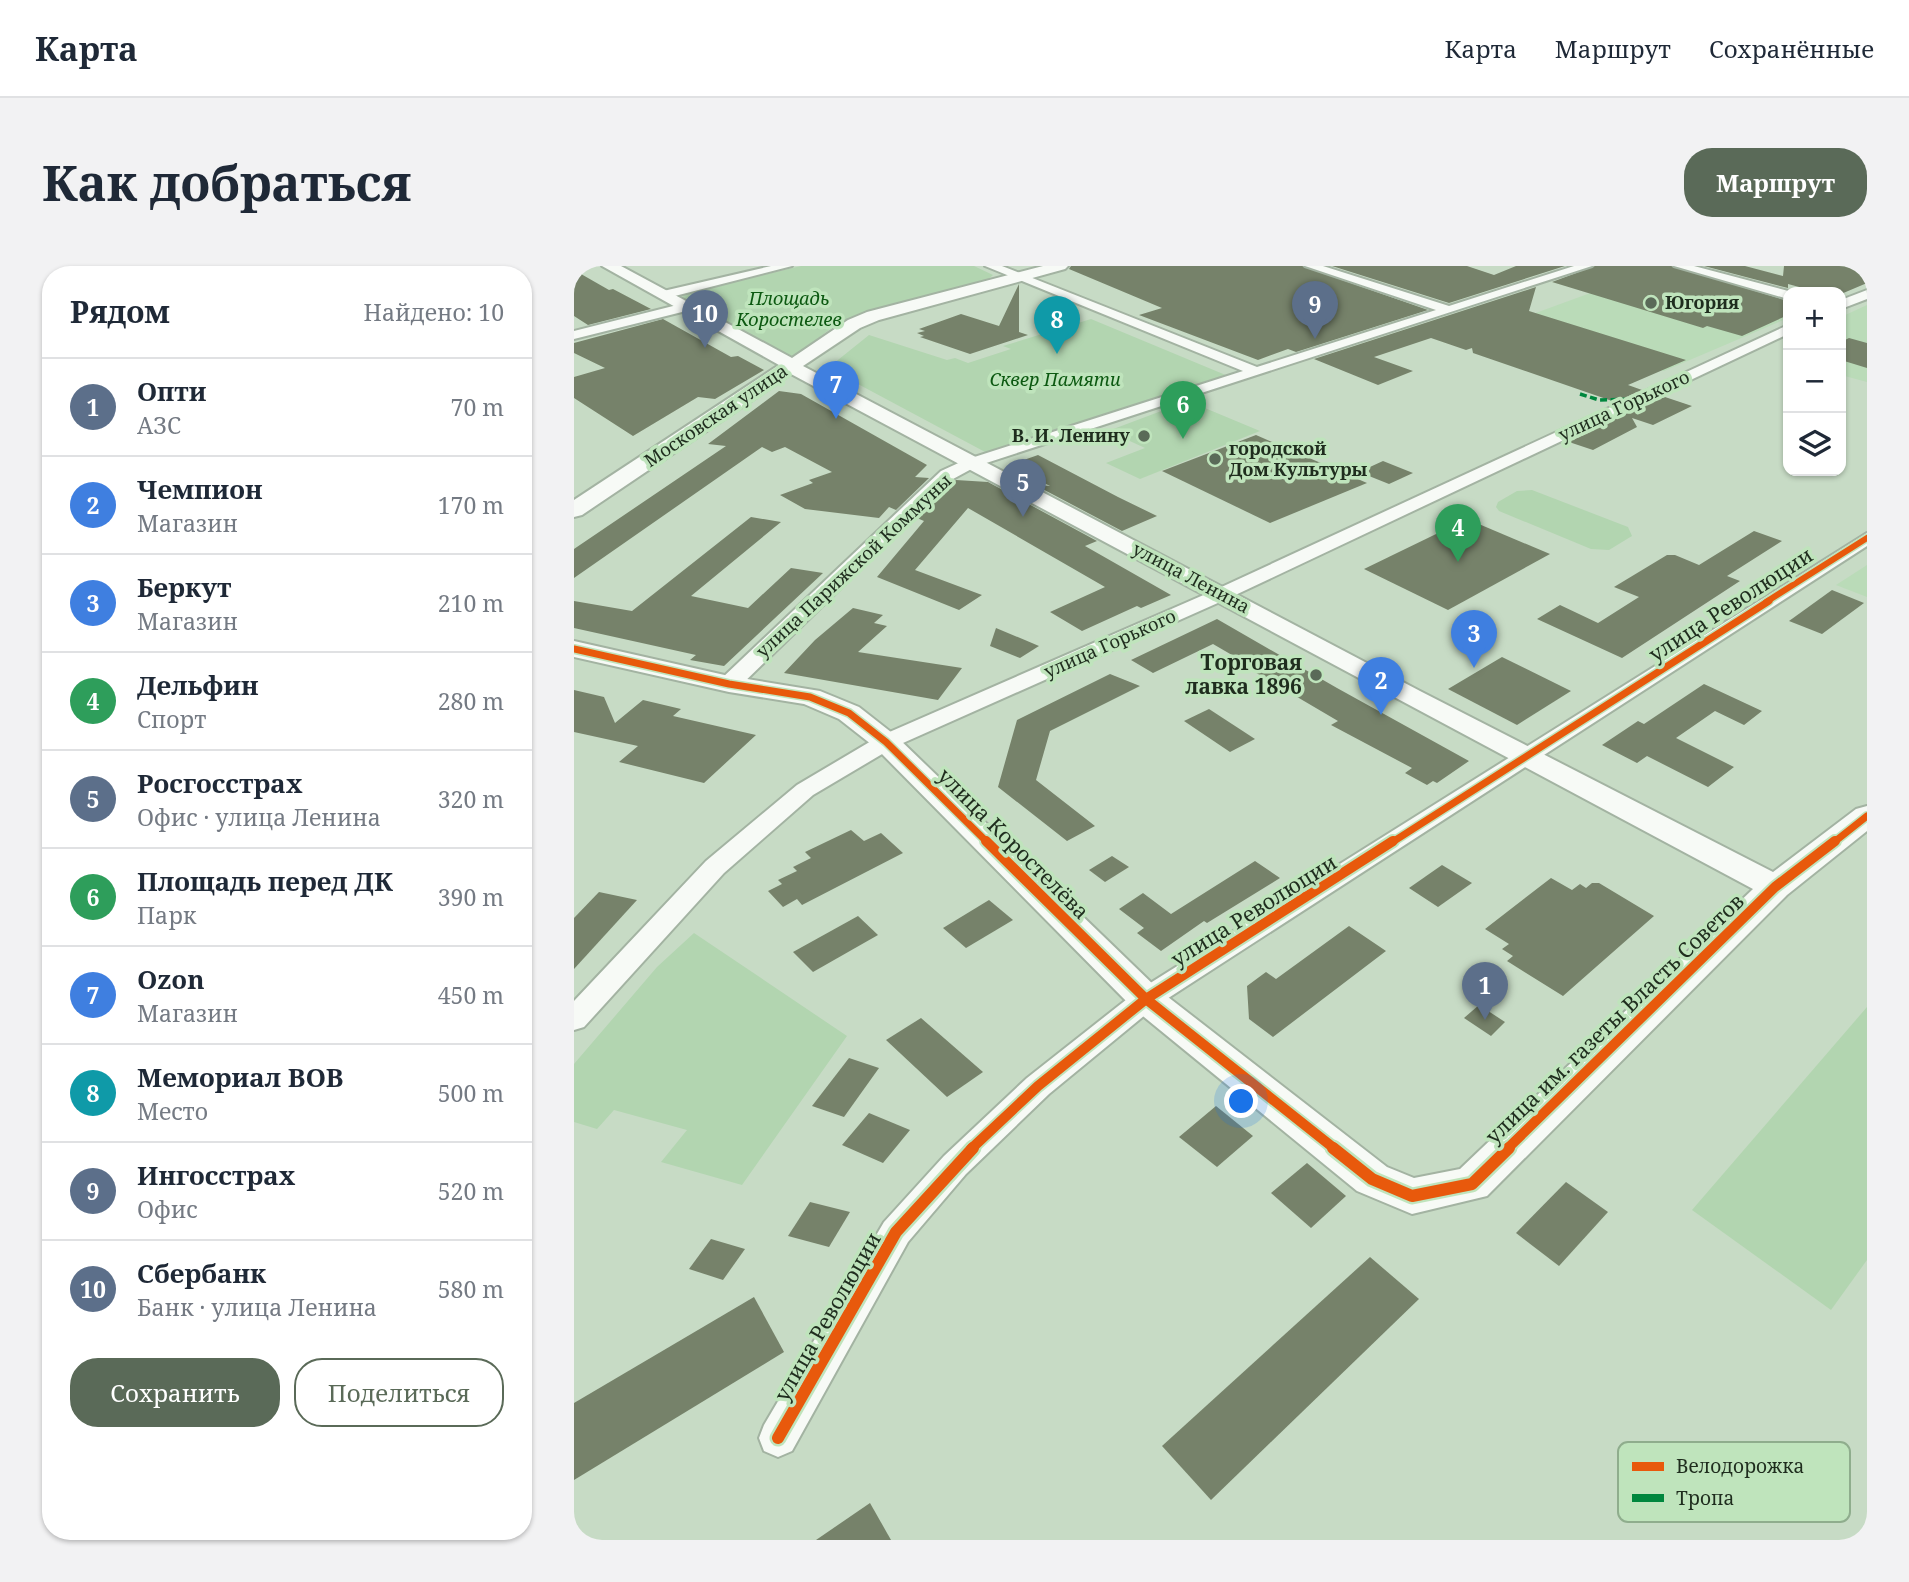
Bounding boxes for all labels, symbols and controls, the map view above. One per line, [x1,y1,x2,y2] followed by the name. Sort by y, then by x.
[35,26,138,71] text: Карта
[1445,32,1517,65] text: Карта
[1555,32,1671,65] text: Маршрут
[1709,32,1874,65] text: Сохранённые
[1684,148,1867,217] button: Маршрут
[42,149,411,215] text: Как добраться
[1292,281,1338,339] pin: 9
[735,286,842,331] park label: Площадь Коростелев
[1783,287,1846,476] map controls
[1783,287,1846,350] button: +
[682,290,728,348] pin: 10
[1665,290,1739,314] place label: Югория
[70,291,170,332] text: Рядом
[1643,295,1659,311] marker: Югория
[364,296,504,328] text: Найдено: 10
[1034,296,1080,354] pin: 8
[1783,350,1846,413] button: −
[639,358,792,472] street label: Московская улица
[813,361,859,419] pin: 7
[1554,364,1693,446] street label: улица Горького
[989,367,1121,391] park label: Сквер Памяти
[137,373,206,409] text: Опти
[1160,381,1206,439] pin: 6
[87,391,100,423] text: 1
[451,391,504,423] text: 70 m
[137,409,181,441] text: АЗС
[1783,413,1846,476] button: layers
[1012,423,1130,447] place label: В. И. Ленину
[1136,428,1152,444] marker: В. И. Ленину
[1229,436,1368,481] place label: городской Дом Культуры
[1207,451,1223,467] marker: городской Дом Культуры
[1000,459,1046,517] pin: 5
[750,468,956,662] street label: улица Парижской Коммуны
[137,471,262,507] text: Чемпион
[87,489,100,521] text: 2
[438,489,504,521] text: 170 m
[1435,504,1481,562] pin: 4
[137,507,238,539] text: Магазин
[1129,536,1254,618] street label: улица Ленина
[1643,541,1818,668] street label: улица Революции
[137,569,231,605] text: Беркут
[87,587,100,619] text: 3
[438,587,504,619] text: 210 m
[1040,603,1179,683] street label: улица Горького
[137,605,238,637] text: Магазин
[1451,610,1497,668] pin: 3
[1185,648,1302,700] place label: Торговая лавка 1896
[1358,657,1404,715] pin: 2
[137,667,259,703] text: Дельфин
[1308,667,1324,683] marker: Торговая лавка 1896
[87,685,100,717] text: 4
[438,685,504,717] text: 280 m
[137,703,206,735] text: Спорт
[932,762,1095,925] street label: улица Коростелёва
[137,765,303,801] text: Росгосстрах
[87,783,100,815] text: 5
[438,783,504,815] text: 320 m
[137,801,381,833] text: Офис · улица Ленина
[1165,848,1342,973] street label: улица Революции
[137,863,393,899] text: Площадь перед ДК
[87,881,100,913] text: 6
[438,881,504,913] text: 390 m
[1479,887,1750,1150] street label: улица им. газеты Власть Советов
[137,899,196,931] text: Парк
[137,961,205,997] text: Ozon
[1462,962,1508,1020] pin: 1
[87,979,100,1011] text: 7
[438,979,504,1011] text: 450 m
[137,997,238,1029] text: Магазин
[137,1059,344,1095] text: Мемориал ВОВ
[87,1077,100,1109] text: 8
[438,1077,504,1109] text: 500 m
[1224,1084,1258,1118] your location
[137,1095,208,1127] text: Место
[137,1157,295,1193] text: Ингосстрах
[87,1175,100,1207] text: 9
[438,1175,504,1207] text: 520 m
[137,1193,198,1225] text: Офис
[767,1227,887,1406] street label: улица Революции
[137,1255,266,1291] text: Сбербанк
[80,1273,106,1305] text: 10
[438,1273,504,1305] text: 580 m
[137,1291,377,1323] text: Банк · улица Ленина
[70,1358,280,1427] button: Сохранить
[294,1358,504,1427] button: Поделиться
[1618,1442,1850,1522] legend
[1676,1453,1804,1479] text: Велодорожка
[1676,1485,1734,1511] text: Тропа

